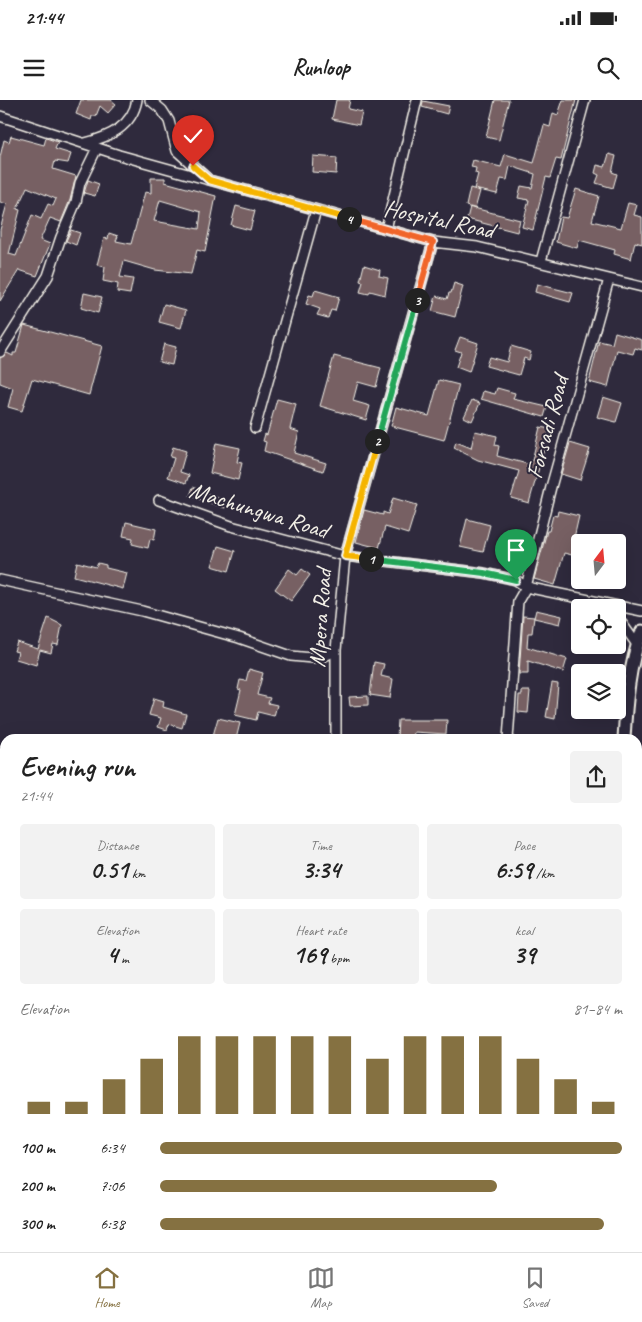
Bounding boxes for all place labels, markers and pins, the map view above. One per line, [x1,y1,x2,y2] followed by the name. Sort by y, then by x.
[172,115,214,166] pin
[336,206,362,232] pin: 4
[404,288,430,312] pin: 3
[364,428,390,454] pin: 2
[495,529,537,580] pin
[358,546,384,572] pin: 1

